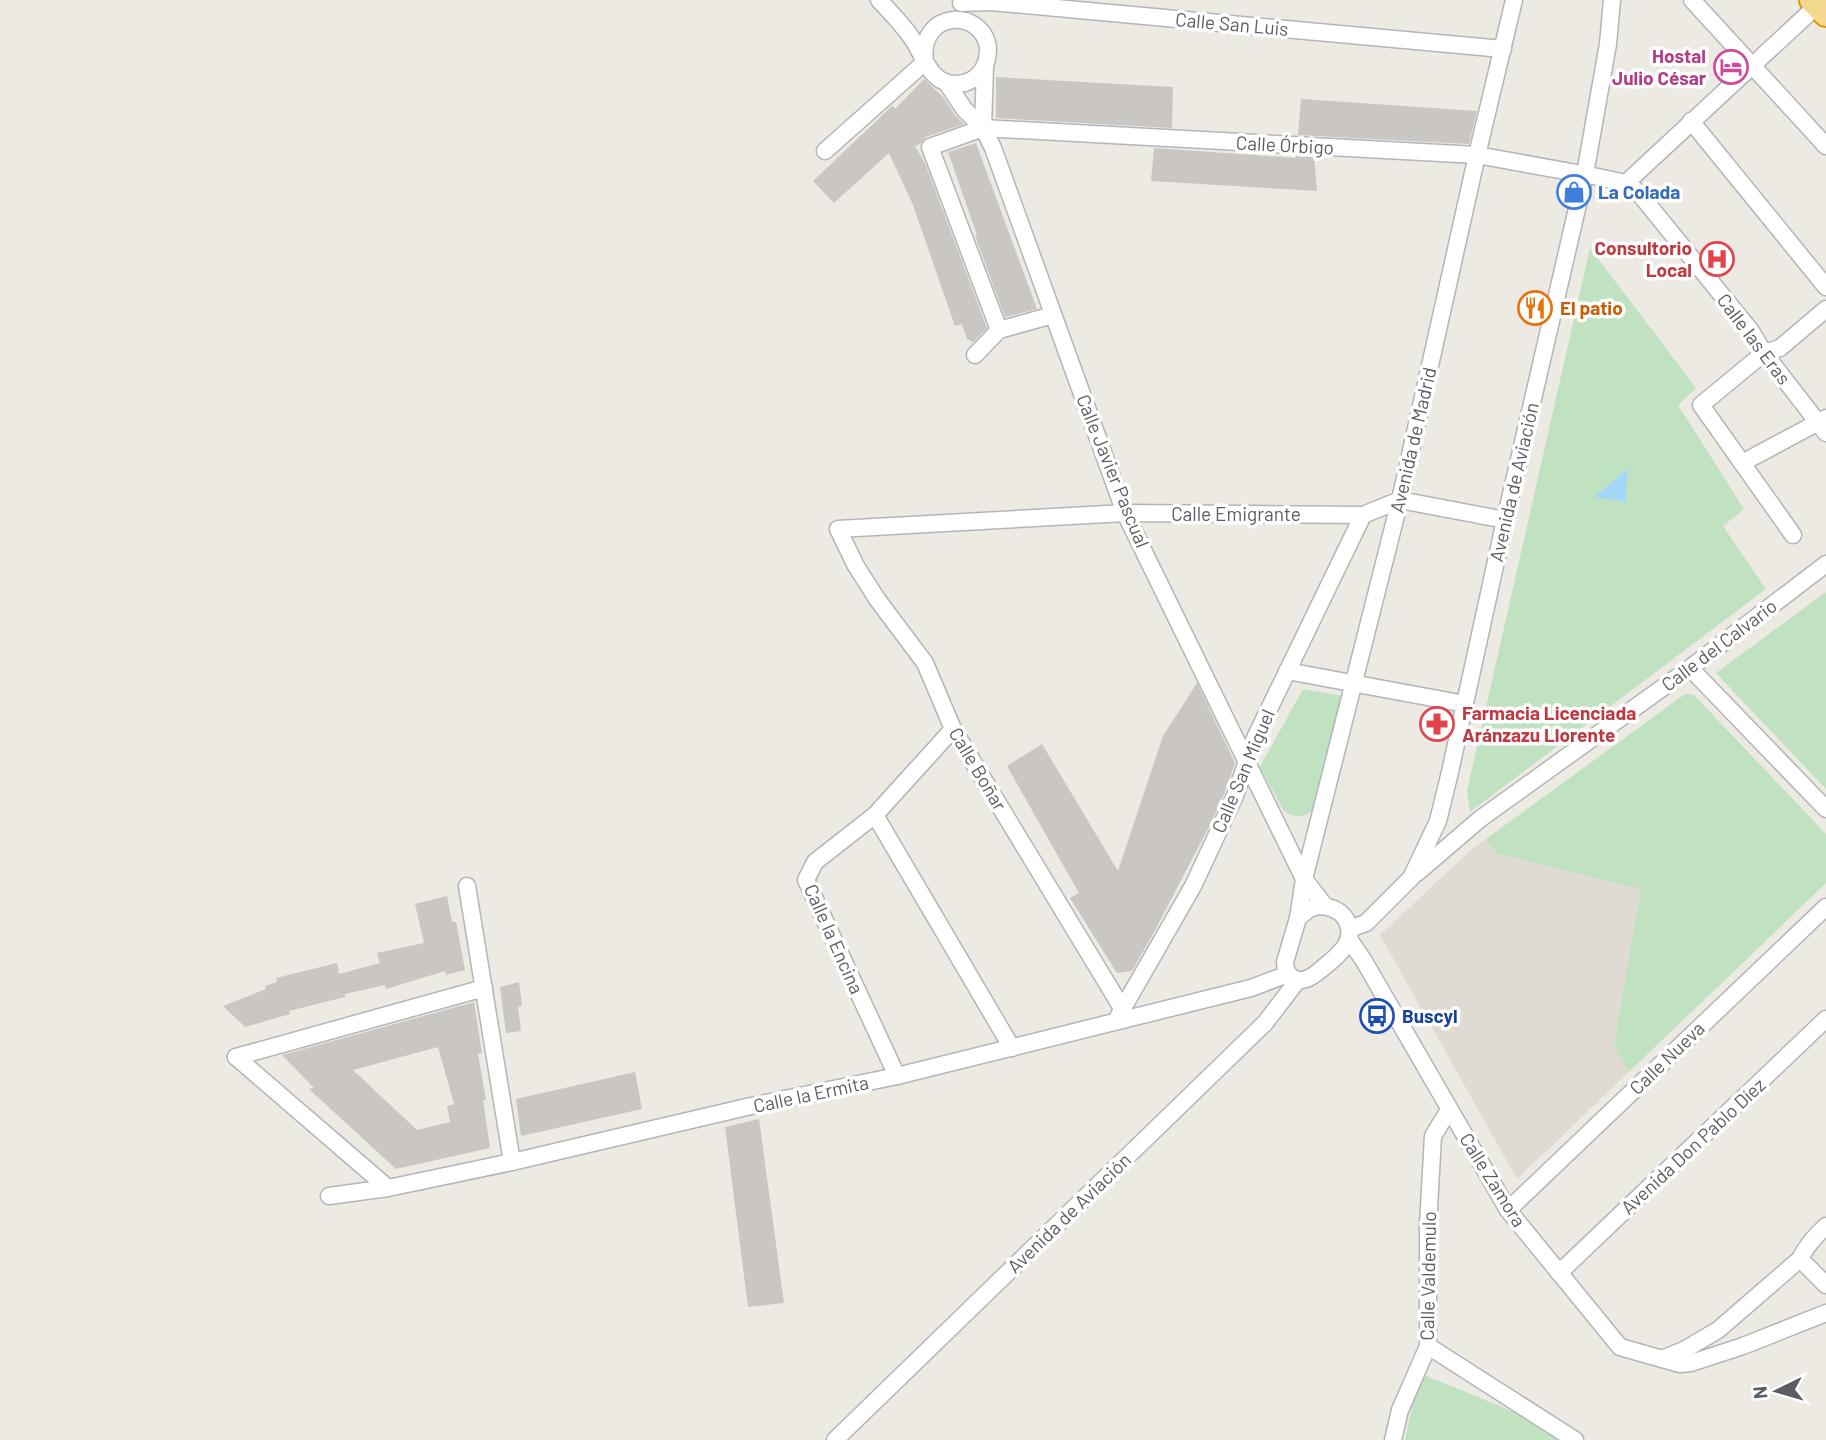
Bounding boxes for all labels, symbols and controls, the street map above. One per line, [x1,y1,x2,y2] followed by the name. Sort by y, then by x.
[1174,7,1290,40] street label: Calle San Luis
[1612,44,1707,89] place label: Hostal Julio César
[1712,48,1750,86] hotel icon: Hostal Julio César
[1235,130,1335,159] street label: Calle Órbigo
[1555,173,1593,211] shop icon: La Colada
[1598,180,1680,203] place label: La Colada
[1595,236,1692,281] place label: Consultorio Local
[1698,240,1736,278] hospital icon: Consultorio Local
[1516,289,1554,327] restaurant icon: El patio
[1713,289,1796,389] street label: Calle las Eras
[1560,296,1623,319] place label: El patio
[1385,365,1440,515] street label: Avenida de Madrid
[1072,391,1155,551] street label: Calle Javier Pascual
[1484,400,1543,564] street label: Avenida de Aviación
[1171,502,1301,525] street label: Calle Emigrante
[1656,594,1781,695] street label: Calle del Calvario
[1462,701,1636,746] place label: Farmacia Licenciada Aránzazu Llorente
[1418,705,1456,743] pharmacy icon: Farmacia Licenciada Aránzazu Llorente
[1206,706,1279,836] street label: Calle San Miguel
[945,723,1012,815] street label: Calle Boñar
[800,880,869,997] street label: Calle la Encina
[1358,997,1396,1035] bus stop icon: Buscyl
[1402,1004,1458,1027] place label: Buscyl
[1624,1016,1709,1099] street label: Calle Nueva
[751,1070,871,1117] street label: Calle la Ermita
[1616,1073,1770,1219] street label: Avenida Don Pablo Díez
[1455,1129,1531,1231] street label: Calle Zamora
[1002,1148,1135,1277] street label: Avenida de Aviación
[1415,1211,1440,1341] street label: Calle Valdemulo
[1742,1356,1812,1426] north arrow
[1748,1385,1772,1400] text: N

